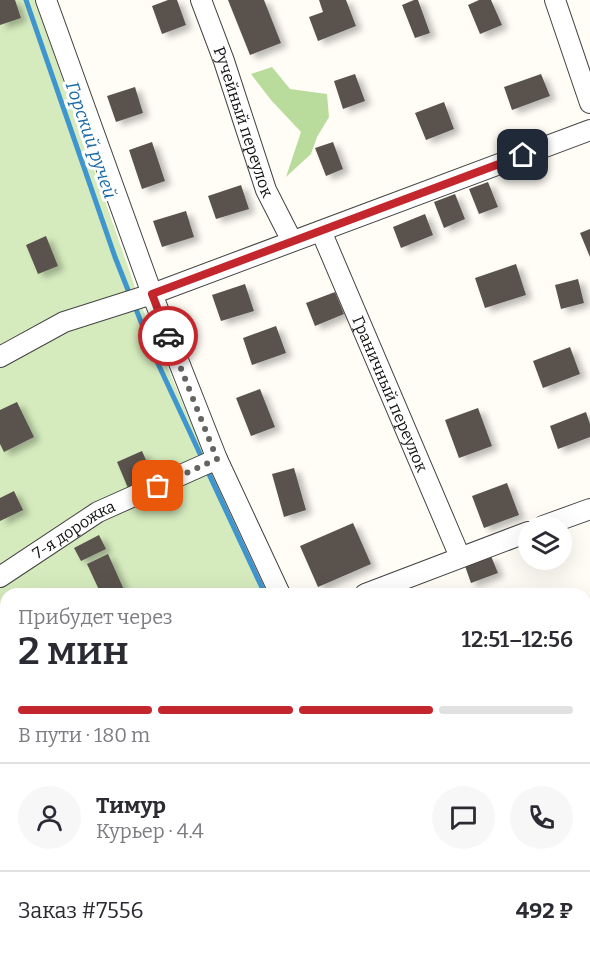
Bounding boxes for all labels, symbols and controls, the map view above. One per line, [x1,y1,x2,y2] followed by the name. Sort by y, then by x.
[210,44,278,201] street label: Ручейный переулок
[61,79,121,201] water label: Горский ручей
[497,129,548,180] pin
[506,138,539,171] icon: home
[138,306,198,366] courier
[349,313,432,475] street label: Граничный переулок
[152,320,185,353] icon: car
[132,460,183,511] pin
[141,469,174,502] icon: bag
[29,496,118,562] street label: 7-я дорожка
[518,516,572,570] map controls
[518,516,572,570] button: layers
[18,605,173,629] text: Прибудет через
[462,626,573,653] text: 12:51–12:56
[18,628,129,674] text: 2 мин
[18,723,150,747] text: В пути · 180 m
[18,786,81,849] button: person
[432,786,495,849] button: chat
[510,786,573,849] button: phone
[96,792,166,819] text: Тимур
[96,819,204,843] text: Курьер · 4.4
[18,897,143,924] text: Заказ #7556
[516,897,573,924] text: 492 ₽

